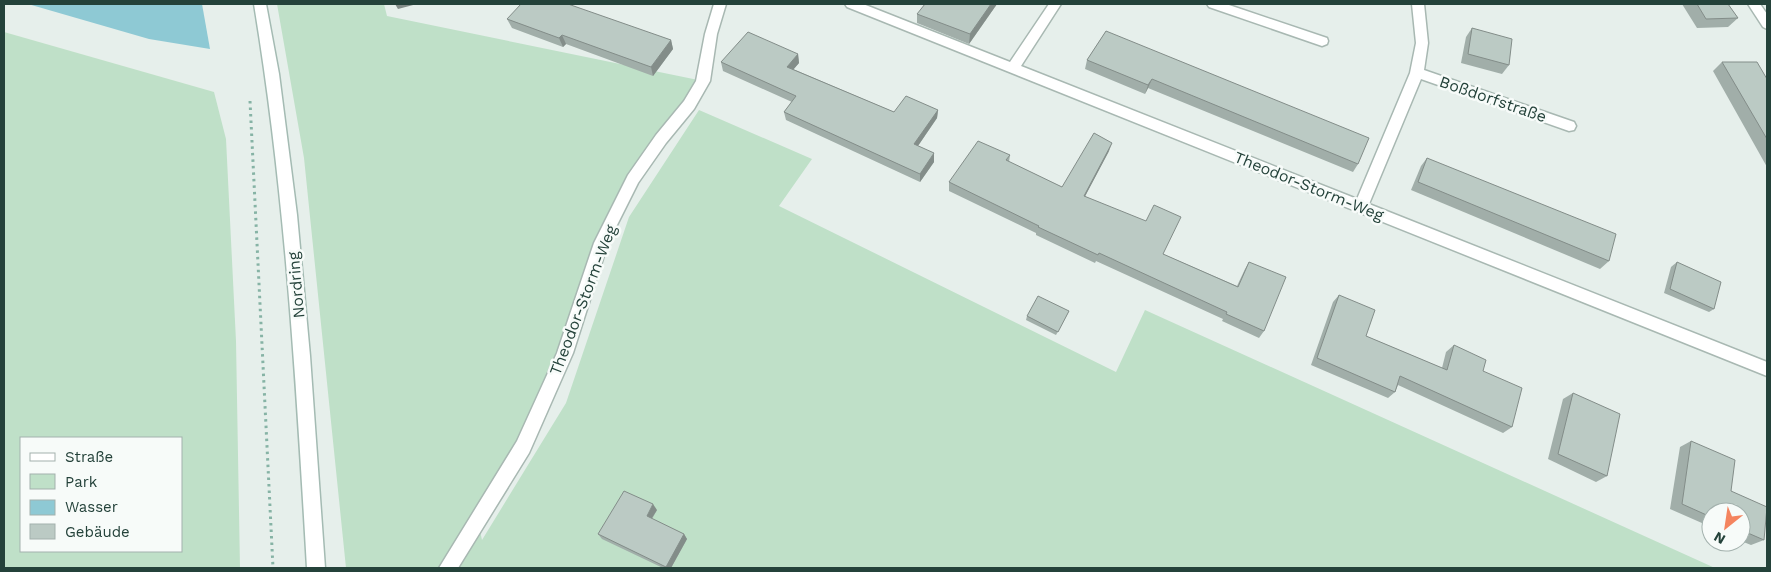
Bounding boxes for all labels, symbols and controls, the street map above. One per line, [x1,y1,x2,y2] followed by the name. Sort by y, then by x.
[1437,72,1549,126] street label: Boßdorfstraße
[1232,147,1387,225] street label: Theodor-Storm-Weg
[546,222,621,378] street label: Theodor-Storm-Weg
[284,250,308,319] street label: Nordring
[20,437,182,552] legend
[65,448,113,466] text: Straße
[65,473,98,491] text: Park
[65,498,118,516] text: Wasser
[1701,502,1751,552] north arrow
[65,523,130,541] text: Gebäude
[1711,529,1728,548] text: N

